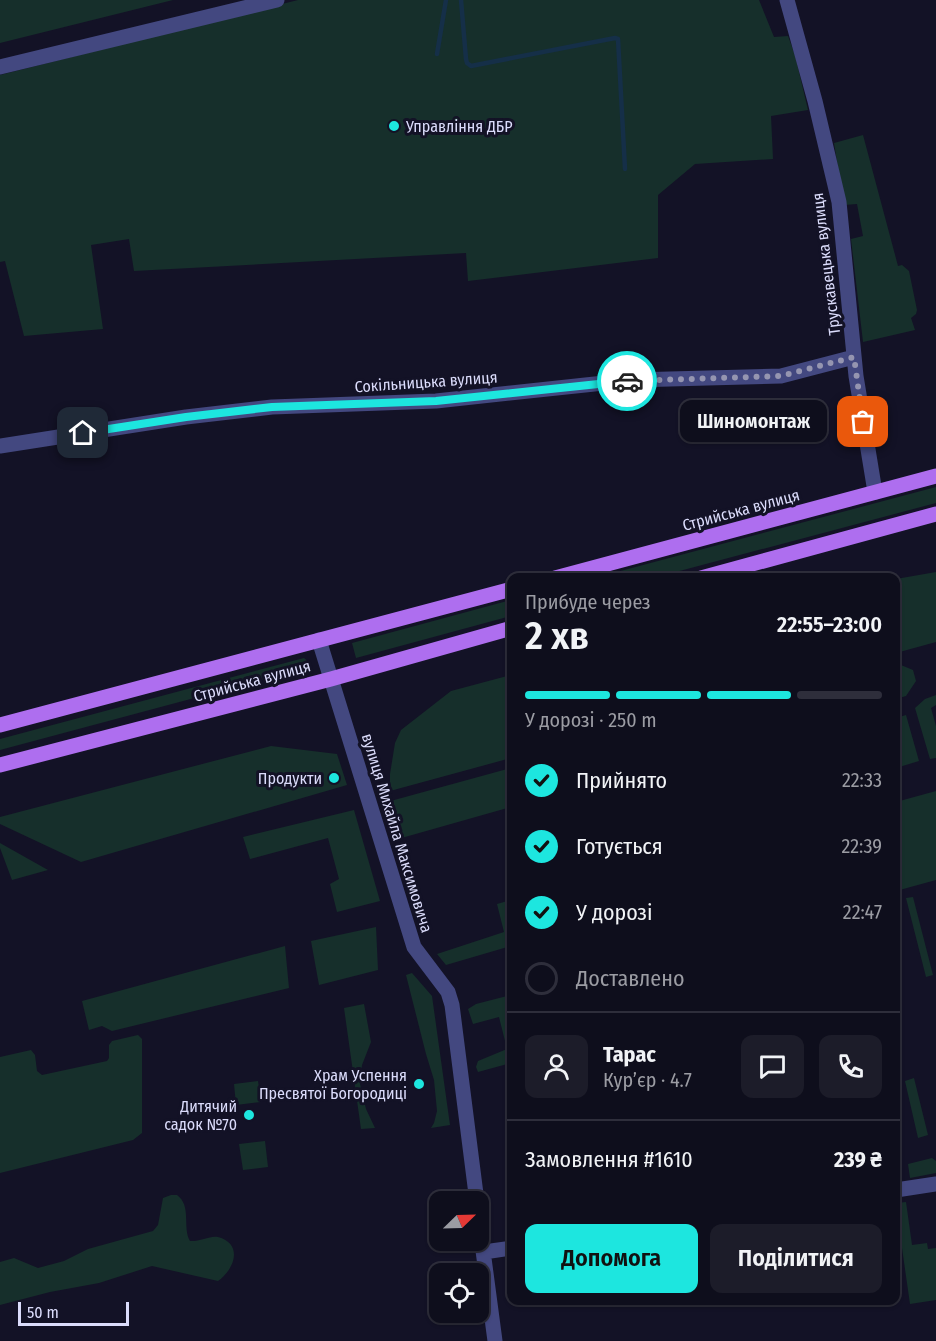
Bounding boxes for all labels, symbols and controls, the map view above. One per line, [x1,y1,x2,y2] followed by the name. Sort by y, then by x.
[405,117,513,136] place label: Управління ДБР
[387,119,401,133] marker: Управління ДБР
[808,192,844,336] street label: Трускавецька вулиця
[597,351,657,411] courier
[611,365,644,398] icon: car
[354,368,498,396] street label: Сокільницька вулиця
[837,396,888,447] pin
[680,401,827,443] callout: Шиномонтаж
[846,405,879,438] icon: bag
[57,407,108,458] pin
[697,409,810,433] text: Шиномонтаж
[66,416,99,449] icon: home
[680,485,802,535] street label: Стрийська вулиця
[525,590,651,614] text: Прибуде через
[777,611,882,638] text: 22:55–23:00
[525,613,589,659] text: 2 хв
[191,656,313,706] street label: Стрийська вулиця
[525,708,657,732] text: У дорозі · 250 m
[358,731,436,935] street label: вулиця Михайла Максимовича
[525,764,558,797] icon: check
[576,767,667,794] text: Прийнято
[842,768,882,792] text: 22:33
[258,769,322,788] place label: Продукти
[327,771,341,785] marker: Продукти
[525,830,558,863] icon: check
[576,833,663,860] text: Готується
[841,834,882,858] text: 22:39
[525,896,558,929] icon: check
[576,899,653,926] text: У дорозі
[843,900,882,924] text: 22:47
[576,965,685,992] text: Доставлено
[525,1035,588,1098] button: person
[741,1035,804,1098] button: chat
[819,1035,882,1098] button: phone
[603,1041,656,1068] text: Тарас
[259,1066,407,1103] place label: Храм Успення Пресвятої Богородиці
[603,1068,692,1092] text: Кур’єр · 4.7
[412,1077,426,1091] marker: Храм Успення Пресвятої Богородиці
[164,1097,237,1134] place label: Дитячий садок №70
[242,1108,256,1122] marker: Дитячий садок №70
[525,1146,693,1173] text: Замовлення #1610
[834,1146,882,1173] text: 239 ₴
[429,1191,489,1251] north arrow
[429,1191,489,1323] map controls
[525,1224,698,1293] button: Допомога
[710,1224,882,1293] button: Поділитися
[429,1263,489,1323] button: locate
[18,1299,129,1326] scale bar
[27,1303,59,1322] text: 50 m

